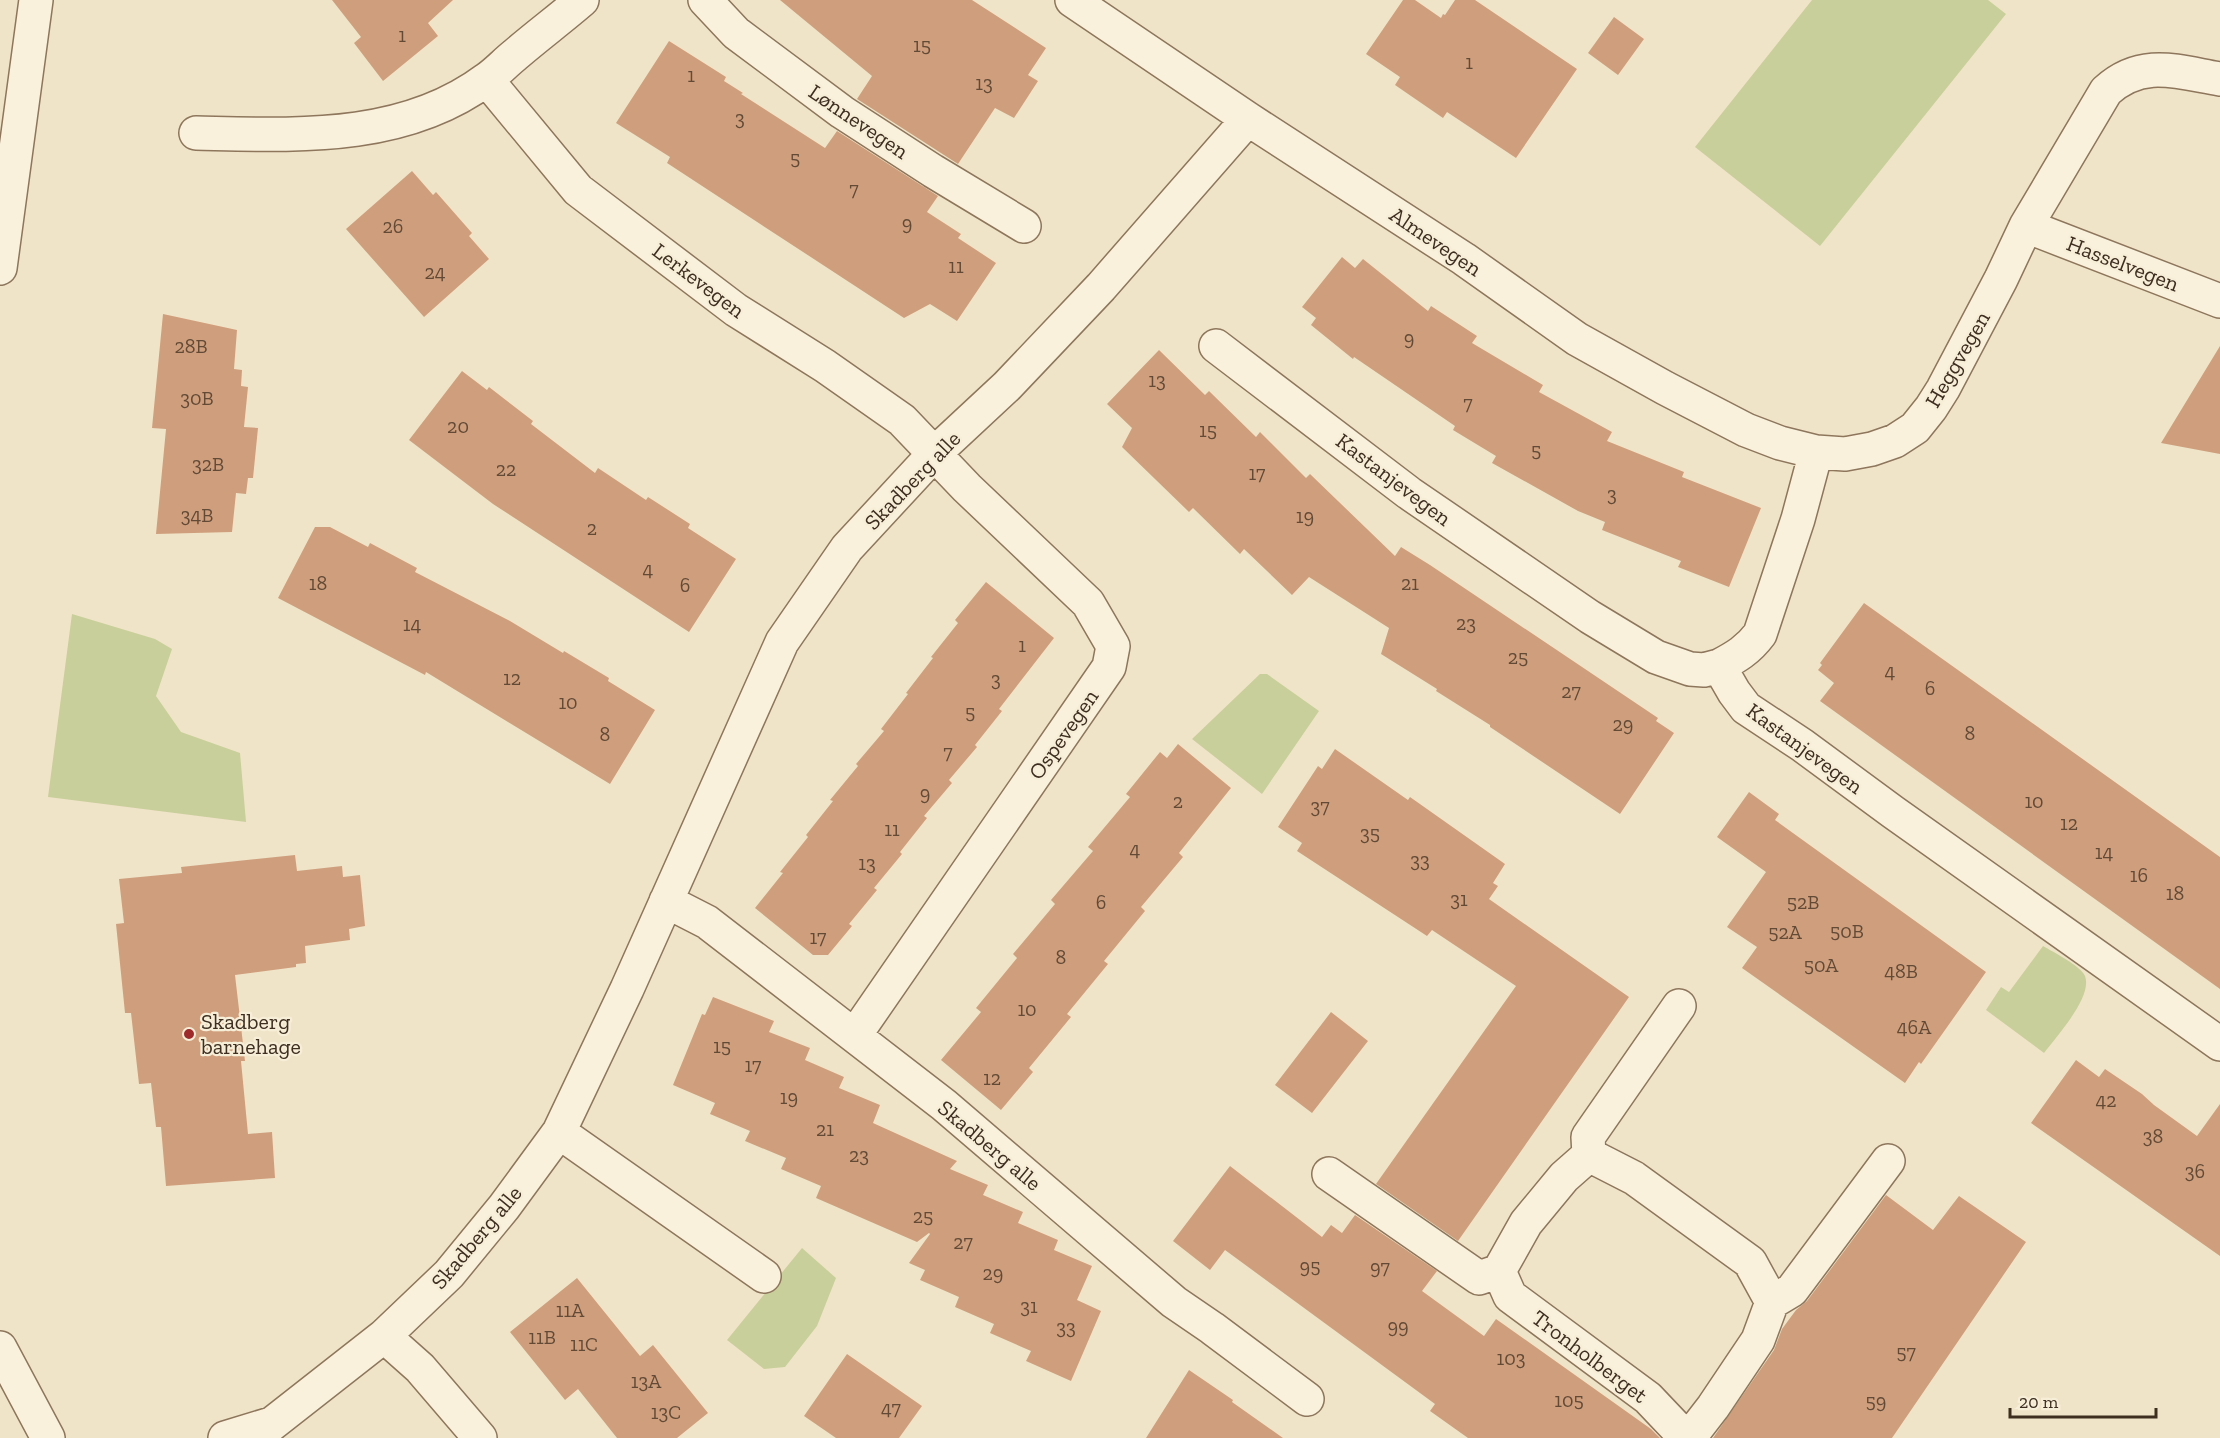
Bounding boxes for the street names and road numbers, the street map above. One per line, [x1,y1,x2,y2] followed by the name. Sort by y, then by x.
[804,78,914,165] street label: Lønnevegen
[1385,201,1487,282] street label: Almevegen
[2063,230,2183,297] street label: Hasselvegen
[647,237,751,324] street label: Lerkevegen
[1919,306,1996,412] street label: Heggvegen
[859,425,966,535] street label: Skadberg alle
[1331,427,1457,532] street label: Kastanjevegen
[1023,684,1104,785] street label: Ospevegen
[1741,697,1869,800] street label: Kastanjevegen
[932,1094,1047,1197] street label: Skadberg alle
[425,1180,528,1295] street label: Skadberg alle
[1527,1304,1654,1409] street label: Tronholberget

